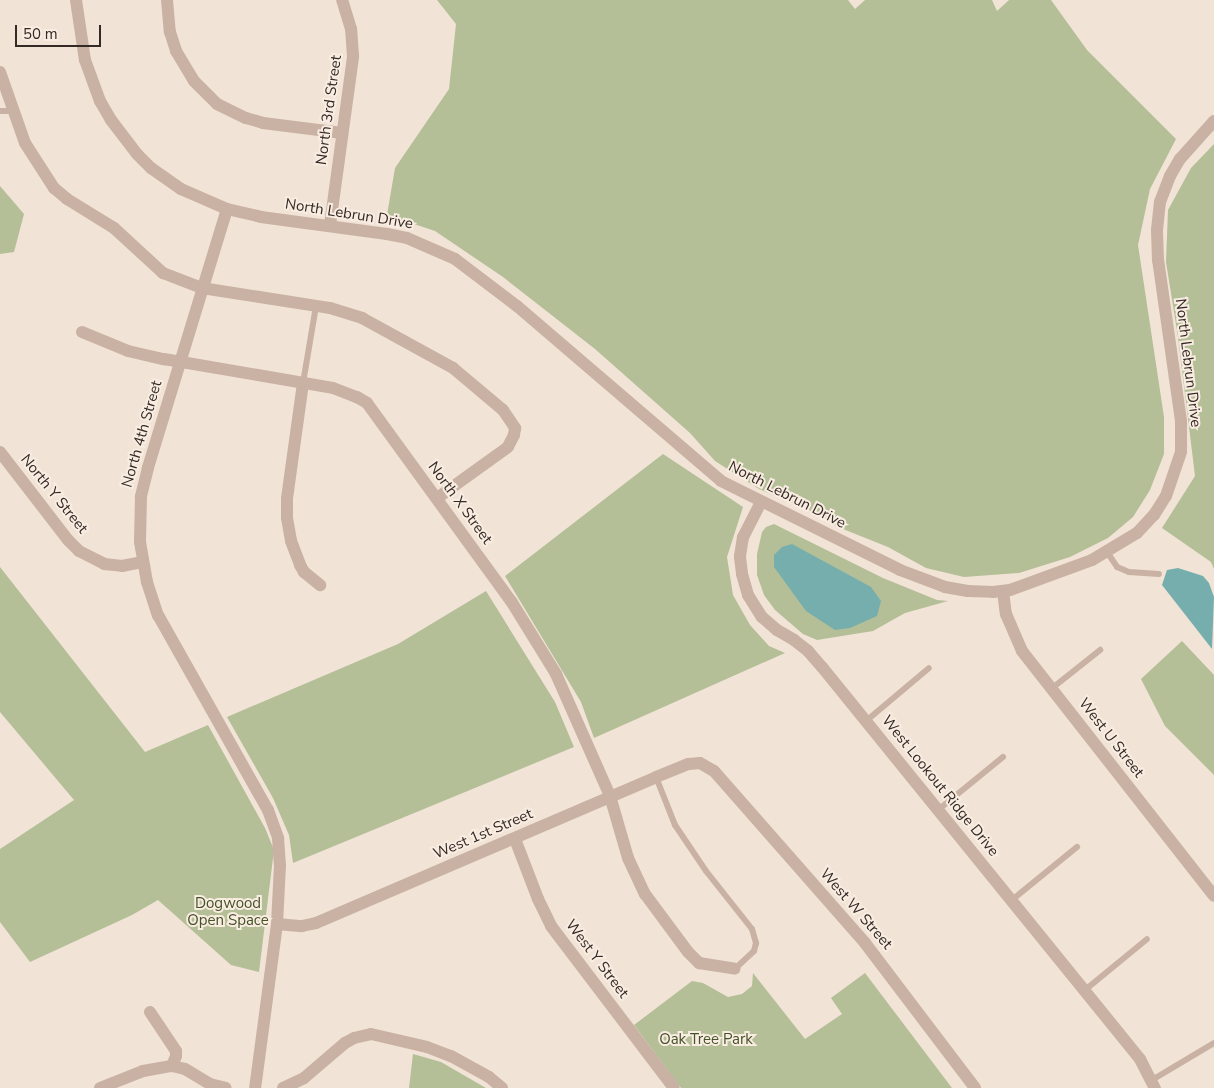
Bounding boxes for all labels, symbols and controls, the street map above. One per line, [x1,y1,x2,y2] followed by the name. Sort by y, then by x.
[18,15,104,47] scale bar
[23,24,58,44] text: 50 m
[312,54,346,166] street label: North 3rd Street
[284,195,414,233] street label: North Lebrun Drive
[1171,298,1205,428] street label: North Lebrun Drive
[118,378,166,490] street label: North 4th Street
[17,451,91,537] street label: North Y Street
[424,458,496,548] street label: North X Street
[725,458,849,532] street label: North Lebrun Drive
[1074,695,1148,781] street label: West U Street
[878,712,1002,860] street label: West Lookout Ridge Drive
[431,805,535,863] street label: West 1st Street
[816,865,896,953] street label: West W Street
[187,894,269,929] park label: Dogwood Open Space
[562,916,632,1002] street label: West Y Street
[659,1031,753,1049] park label: Oak Tree Park

